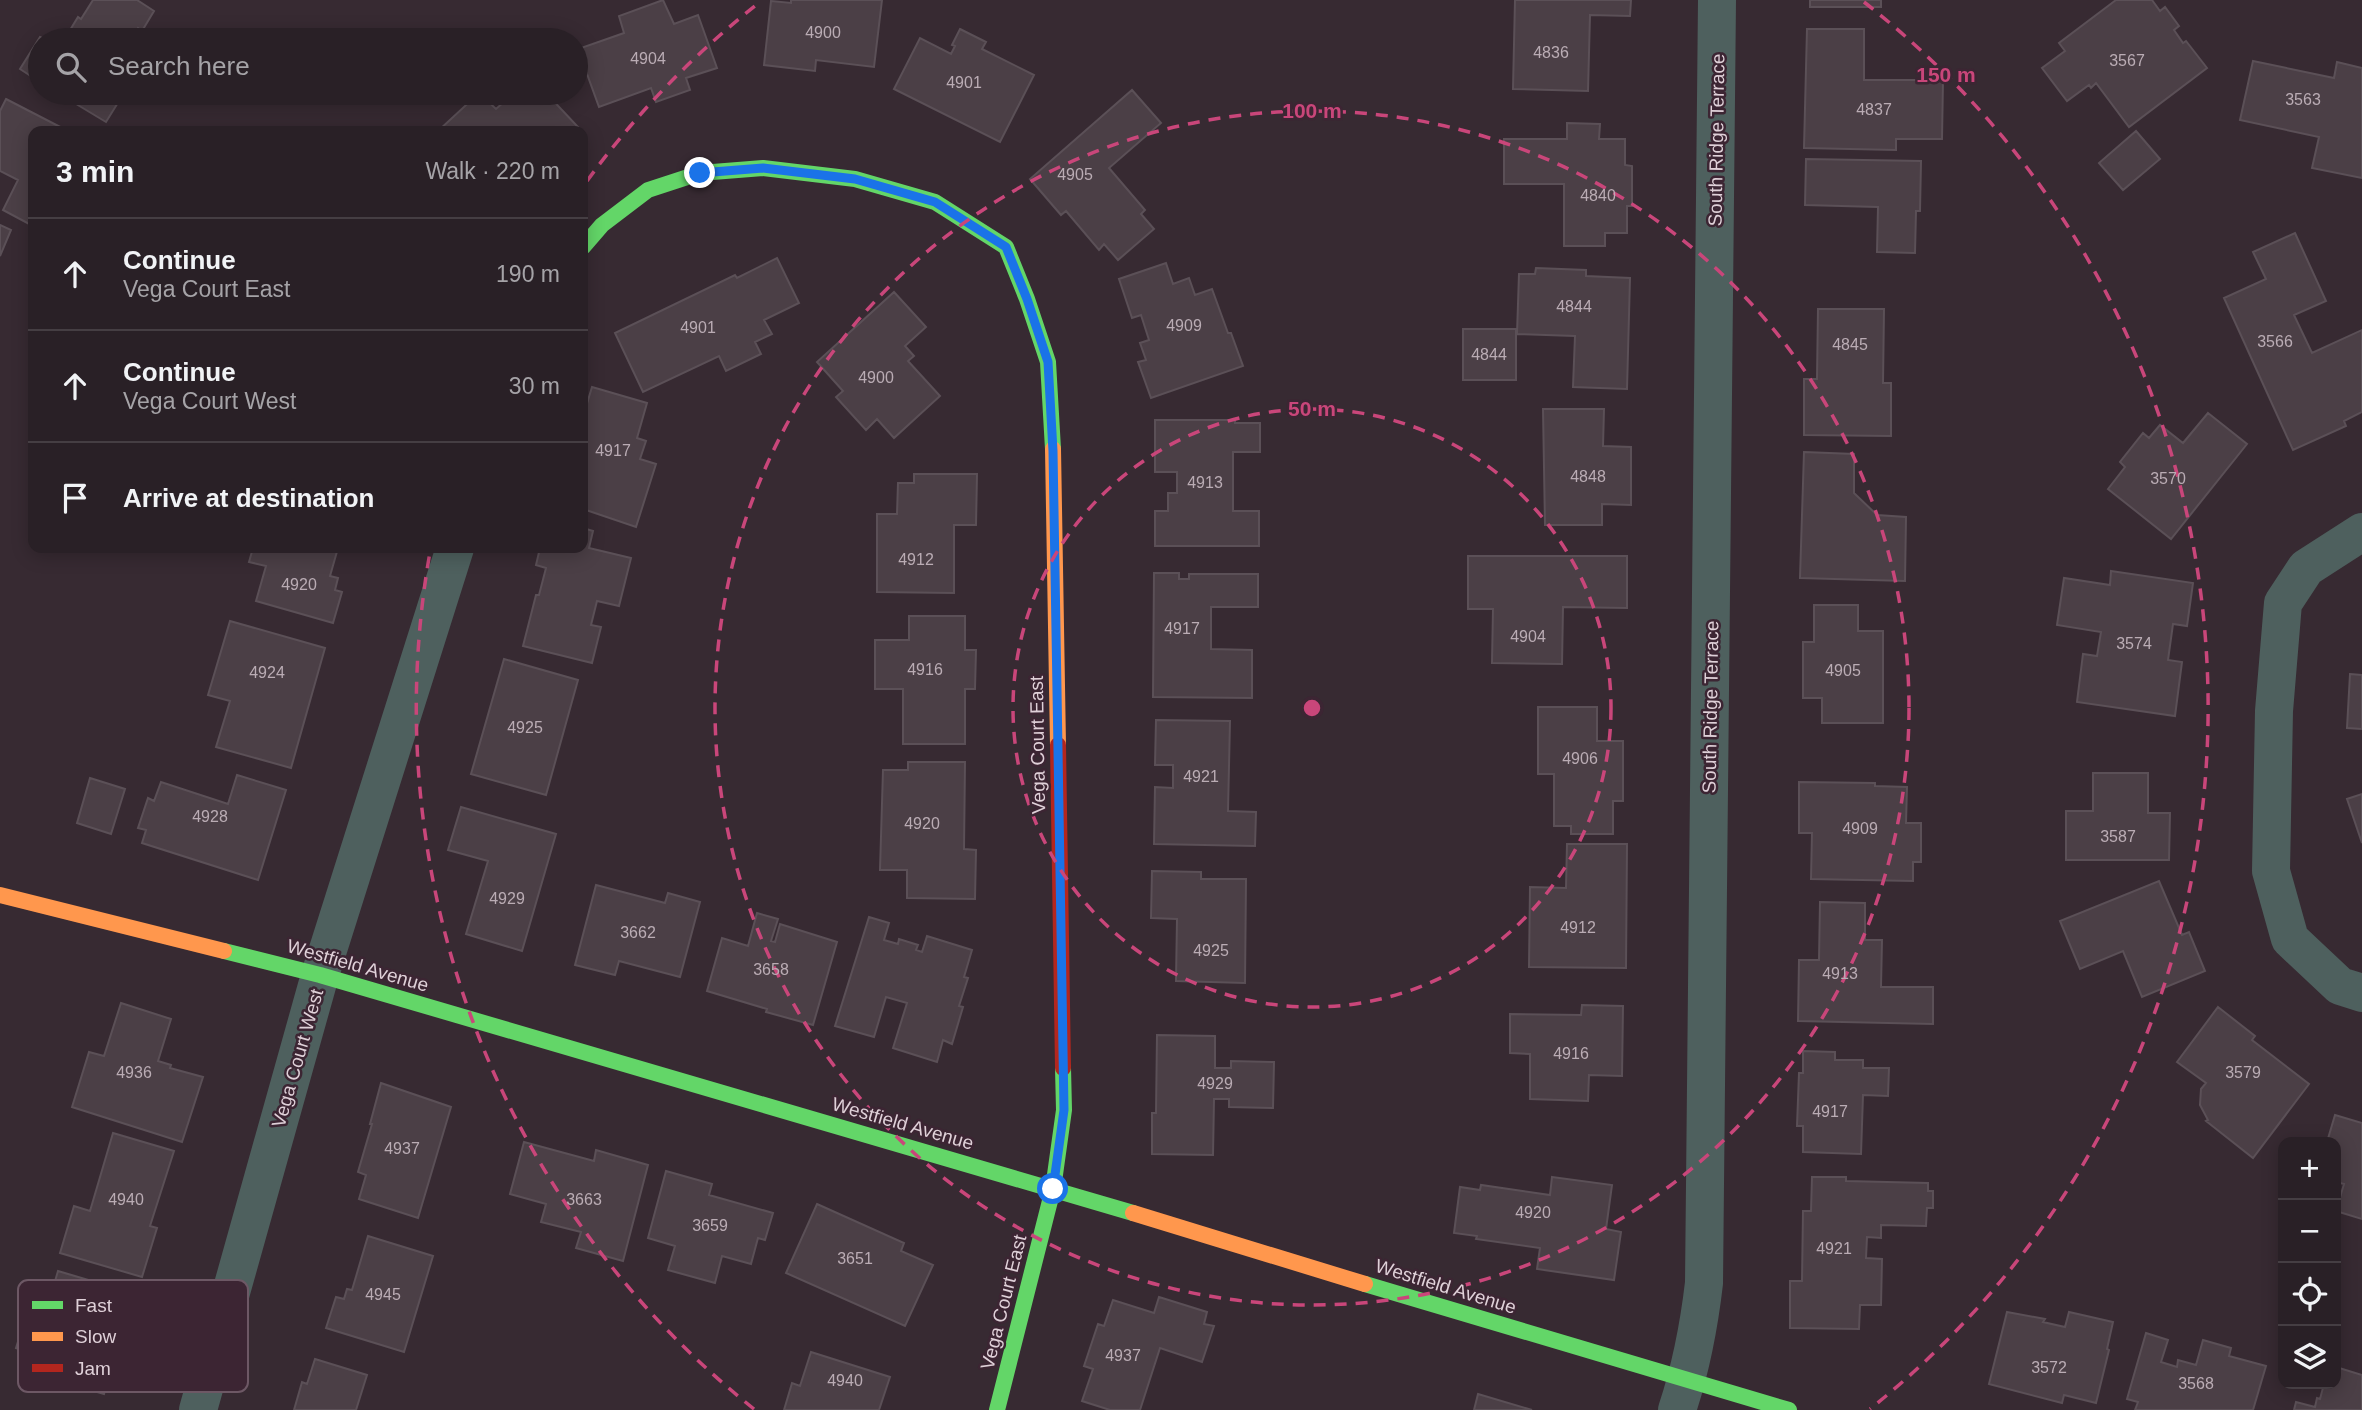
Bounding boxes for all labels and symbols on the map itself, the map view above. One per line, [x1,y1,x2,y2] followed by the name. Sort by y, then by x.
[805,24,841,41] house number: 4900
[1533,44,1569,61] house number: 4836
[630,50,666,67] house number: 4904
[2109,52,2145,69] house number: 3567
[1704,53,1729,227] street label: South Ridge Terrace
[1916,63,1976,86] text: 150 m
[946,74,982,91] house number: 4901
[2285,91,2321,108] house number: 3563
[1282,99,1342,122] text: 100 m
[1856,101,1892,118] house number: 4837
[684,157,715,188] route end
[1057,166,1093,183] house number: 4905
[1580,187,1616,204] house number: 4840
[1556,298,1592,315] house number: 4844
[1166,317,1202,334] house number: 4909
[680,319,716,336] house number: 4901
[2257,333,2293,350] house number: 3566
[1832,336,1868,353] house number: 4845
[1471,346,1507,363] house number: 4844
[858,369,894,386] house number: 4900
[1288,397,1336,420] text: 50 m
[595,442,631,459] house number: 4917
[1570,468,1606,485] house number: 4848
[2150,470,2186,487] house number: 3570
[1187,474,1223,491] house number: 4913
[898,551,934,568] house number: 4912
[281,576,317,593] house number: 4920
[1164,620,1200,637] house number: 4917
[1698,620,1723,794] street label: South Ridge Terrace
[1510,628,1546,645] house number: 4904
[2116,635,2152,652] house number: 3574
[907,661,943,678] house number: 4916
[1825,662,1861,679] house number: 4905
[249,664,285,681] house number: 4924
[1026,675,1049,814] street label: Vega Court East
[1300,696,1324,720] centre of rings
[507,719,543,736] house number: 4925
[1562,750,1598,767] house number: 4906
[1183,768,1219,785] house number: 4921
[192,808,228,825] house number: 4928
[904,815,940,832] house number: 4920
[1842,820,1878,837] house number: 4909
[2100,828,2136,845] house number: 3587
[489,890,525,907] house number: 4929
[1560,919,1596,936] house number: 4912
[620,924,656,941] house number: 3662
[285,935,431,996] street label: Westfield Avenue
[1193,942,1229,959] house number: 4925
[753,961,789,978] house number: 3658
[1822,965,1858,982] house number: 4913
[268,986,328,1130] street label: Vega Court West
[1553,1045,1589,1062] house number: 4916
[116,1064,152,1081] house number: 4936
[2225,1064,2261,1081] house number: 3579
[1197,1075,1233,1092] house number: 4929
[830,1093,976,1154] street label: Westfield Avenue
[1812,1103,1848,1120] house number: 4917
[384,1140,420,1157] house number: 4937
[1037,1173,1068,1204] route start
[108,1191,144,1208] house number: 4940
[566,1191,602,1208] house number: 3663
[1515,1204,1551,1221] house number: 4920
[692,1217,728,1234] house number: 3659
[977,1232,1031,1372] street label: Vega Court East
[1816,1240,1852,1257] house number: 4921
[837,1250,873,1267] house number: 3651
[1373,1255,1519,1318] street label: Westfield Avenue
[18,1280,248,1392] legend
[365,1286,401,1303] house number: 4945
[75,1295,113,1316] text: Fast
[75,1326,116,1347] text: Slow
[1105,1347,1141,1364] house number: 4937
[75,1358,111,1379] text: Jam
[2031,1359,2067,1376] house number: 3572
[827,1372,863,1389] house number: 4940
[2178,1375,2214,1392] house number: 3568

